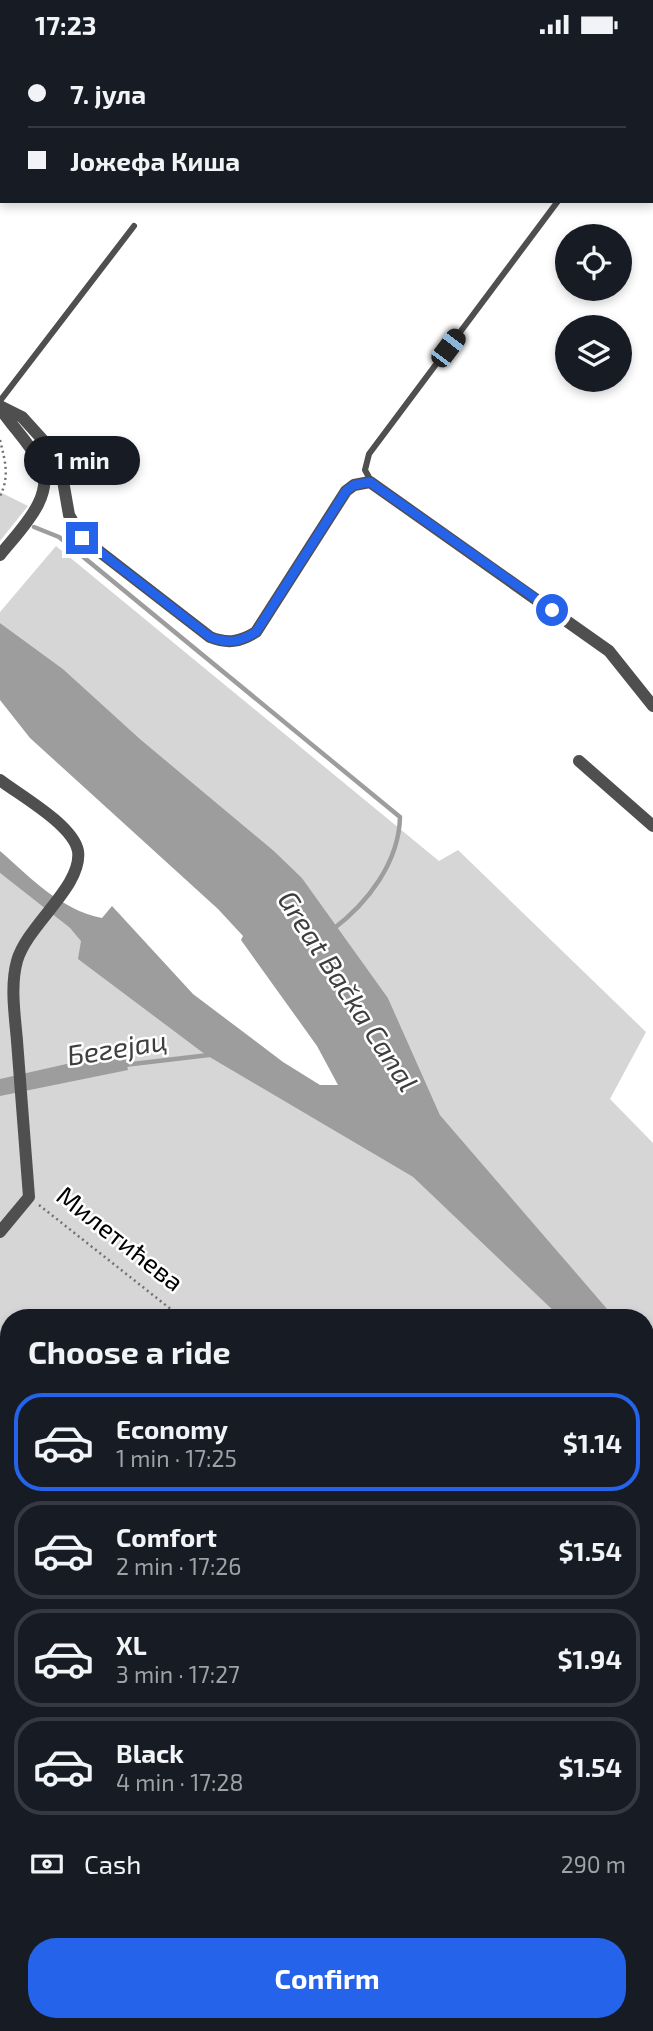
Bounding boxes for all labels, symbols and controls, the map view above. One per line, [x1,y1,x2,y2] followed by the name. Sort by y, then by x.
[35,9,97,40] text: 17:23
[70,78,146,109] text: 7. јула
[70,145,240,176] text: Јожефа Киша
[555,224,632,392] map controls
[555,224,632,301] button: locate
[555,315,632,392] button: layers
[427,325,470,371] car
[24,437,140,485] callout: 1 min
[54,446,110,474] text: 1 min
[66,522,98,554] route end
[536,594,568,626] route start
[271,884,426,1097] water label: Great Bačka Canal
[64,1022,169,1072] water label: Бегејац
[51,1179,190,1297] street label: Милетићева
[28,1332,231,1370] text: Choose a ride
[32,1411,95,1474] icon: car
[116,1413,228,1444] text: Economy
[563,1427,622,1458] text: $1.14
[116,1444,237,1472] text: 1 min · 17:25
[32,1519,95,1582] icon: car
[116,1521,217,1552] text: Comfort
[558,1535,622,1566] text: $1.54
[116,1552,241,1580] text: 2 min · 17:26
[32,1627,95,1690] icon: car
[116,1629,147,1660] text: XL
[557,1643,622,1674] text: $1.94
[116,1660,240,1688] text: 3 min · 17:27
[32,1735,95,1798] icon: car
[116,1737,184,1768] text: Black
[558,1751,622,1782] text: $1.54
[116,1768,243,1796] text: 4 min · 17:28
[28,1845,66,1883] icon: cash
[84,1848,141,1879] text: Cash
[561,1850,626,1878] text: 290 m
[28,1938,626,2018] button: Confirm

